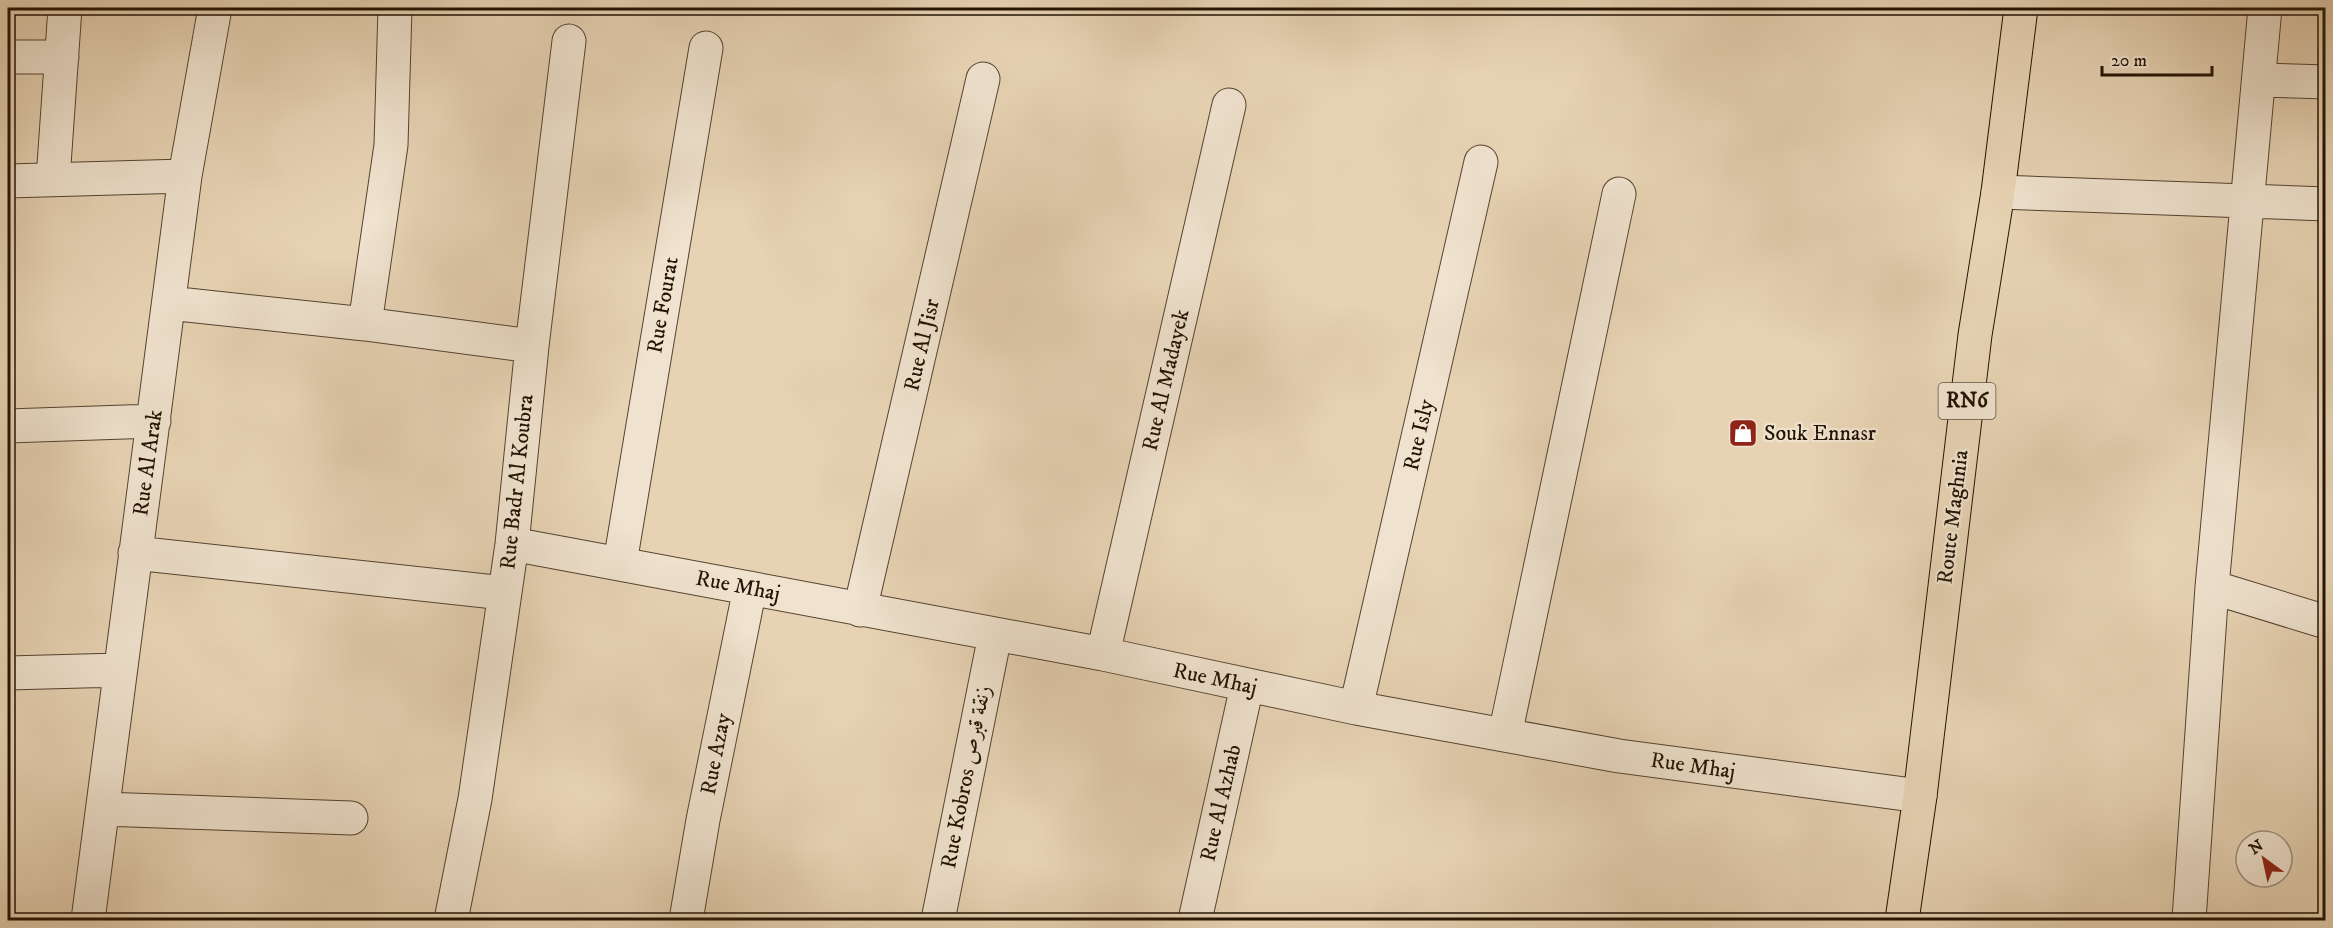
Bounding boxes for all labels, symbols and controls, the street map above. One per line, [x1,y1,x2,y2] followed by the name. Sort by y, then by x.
[2102,39,2212,77] scale bar
[2111,50,2147,72] text: 20 m
[641,255,685,355] street label: Rue Fourat
[898,295,946,394] street label: Rue Al Jisr
[1137,306,1195,453] street label: Rue Al Madayek
[1938,383,1996,419] road number: RN6
[494,392,540,571] street label: Rue Badr Al Koubra
[1398,396,1440,473] street label: Rue Isly
[127,408,169,518] street label: Rue Al Arak
[1727,417,1759,449] shop icon: Souk Ennasr
[1764,420,1877,447] place label: Souk Ennasr
[1931,448,1975,586] street label: Route Maghnia
[694,565,782,607] street label: Rue Mhaj
[1170,657,1260,701] street label: Rue Mhaj
[935,683,997,871] street label: Rue Kobros زنقة قبرص
[695,710,737,797] street label: Rue Azay
[1194,742,1248,864] street label: Rue Al Azhab
[1649,747,1737,785] street label: Rue Mhaj
[2234,829,2294,889] north arrow
[2245,835,2267,859] text: N

